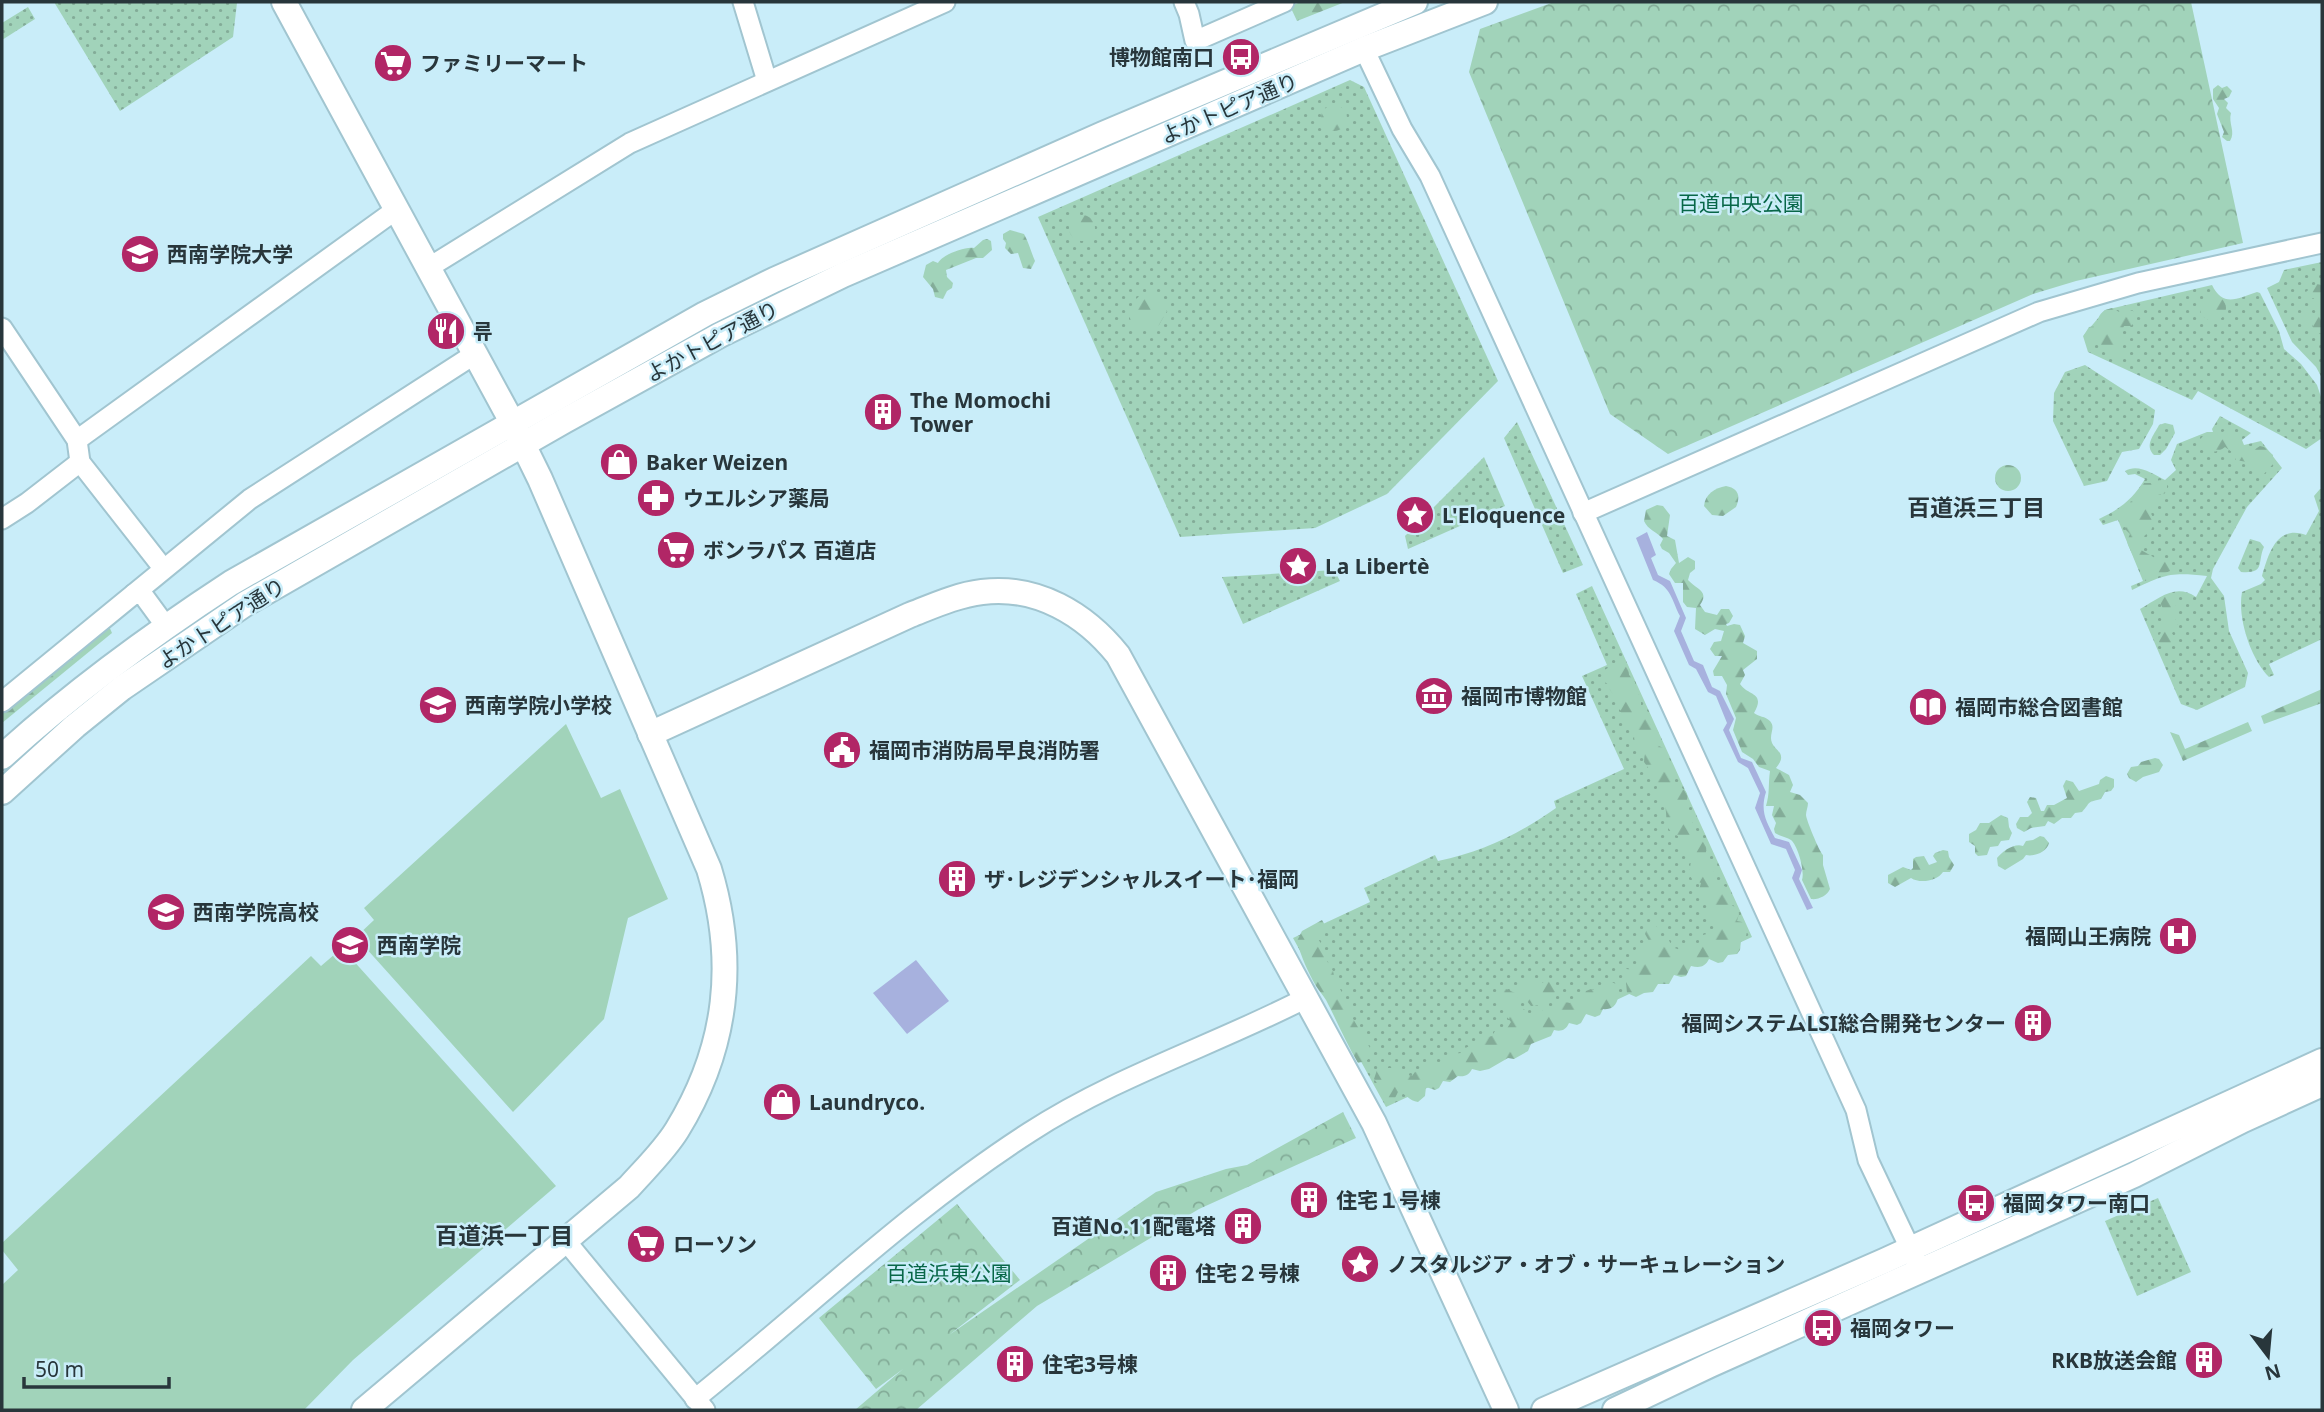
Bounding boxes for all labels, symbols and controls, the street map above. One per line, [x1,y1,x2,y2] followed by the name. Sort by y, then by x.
[1220,36,1262,78] bus stop icon: 博物館南口
[372,42,414,84] supermarket icon: ファミリーマート
[1109,43,1214,71] place label: 博物館南口
[420,49,588,77] place label: ファミリーマート
[1156,66,1302,150] street label: よかトピア通り
[1678,189,1804,217] park label: 百道中央公園
[119,233,161,275] school or university icon: 西南学院大学
[167,240,293,268] place label: 西南学院大学
[641,294,783,388] street label: よかトピア通り
[425,310,467,352] restaurant icon: 류
[473,317,492,345] place label: 류
[910,386,1051,438] place label: The Momochi Tower
[862,391,904,433] building icon: The Momochi Tower
[598,441,640,483] shop icon: Baker Weizen
[646,448,788,476] place label: Baker Weizen
[635,477,677,519] pharmacy icon: ウエルシア薬局
[683,484,830,512] place label: ウエルシア薬局
[1907,491,2045,523] district label: 百道浜三丁目
[1394,494,1436,536] place icon: L'Eloquence
[1442,501,1565,529] place label: L'Eloquence
[655,529,697,571] supermarket icon: ボンラパス 百道店
[703,536,876,564] place label: ボンラパス 百道店
[1277,545,1319,587] place icon: La Libertè
[1325,552,1430,580] place label: La Libertè
[152,571,290,675] street label: よかトピア通り
[1413,675,1455,717] museum icon: 福岡市博物館
[1461,682,1587,710] place label: 福岡市博物館
[417,684,459,726] school or university icon: 西南学院小学校
[1907,686,1949,728] library icon: 福岡市総合図書館
[465,691,612,719] place label: 西南学院小学校
[1955,693,2123,721] place label: 福岡市総合図書館
[821,729,863,771] public building icon: 福岡市消防局早良消防署
[869,736,1100,764] place label: 福岡市消防局早良消防署
[936,858,978,900] building icon: ザ･レジデンシャルスイート･福岡
[984,865,1299,893] place label: ザ･レジデンシャルスイート･福岡
[145,891,187,933] school or university icon: 西南学院高校
[193,898,319,926] place label: 西南学院高校
[2157,915,2199,957] hospital icon: 福岡山王病院
[2025,922,2151,950] place label: 福岡山王病院
[329,924,371,966] school or university icon: 西南学院
[377,931,461,959] place label: 西南学院
[2012,1002,2054,1044] building icon: 福岡システムLSI総合開発センター
[1681,1009,2006,1037] place label: 福岡システムLSI総合開発センター
[761,1081,803,1123] shop icon: Laundryco.
[809,1088,925,1116] place label: Laundryco.
[1288,1179,1330,1221] building icon: 住宅１号棟
[1955,1182,1997,1224] bus stop icon: 福岡タワー南口
[1336,1186,1441,1214] place label: 住宅１号棟
[2003,1189,2150,1217] place label: 福岡タワー南口
[1222,1205,1264,1247] building icon: 百道No.11配電塔
[1051,1212,1216,1240] place label: 百道No.11配電塔
[435,1219,573,1251] district label: 百道浜一丁目
[625,1223,667,1265] supermarket icon: ローソン
[673,1230,757,1258] place label: ローソン
[1339,1243,1381,1285] place icon: ノスタルジア・オブ・サーキュレーション
[1387,1250,1785,1278] place label: ノスタルジア・オブ・サーキュレーション
[1147,1252,1189,1294] building icon: 住宅２号棟
[886,1259,1012,1287] park label: 百道浜東公園
[1195,1259,1300,1287] place label: 住宅２号棟
[1802,1307,1844,1349] bus stop icon: 福岡タワー
[1850,1314,1955,1342] place label: 福岡タワー
[2233,1321,2303,1391] north arrow
[2183,1339,2225,1381] building icon: RKB放送会館
[994,1343,1036,1385] building icon: 住宅3号棟
[24,1346,170,1390] scale bar
[2051,1346,2177,1374] place label: RKB放送会館
[1042,1350,1138,1378] place label: 住宅3号棟
[35,1355,84,1383] text: 50 m
[2262,1358,2284,1387] text: N

